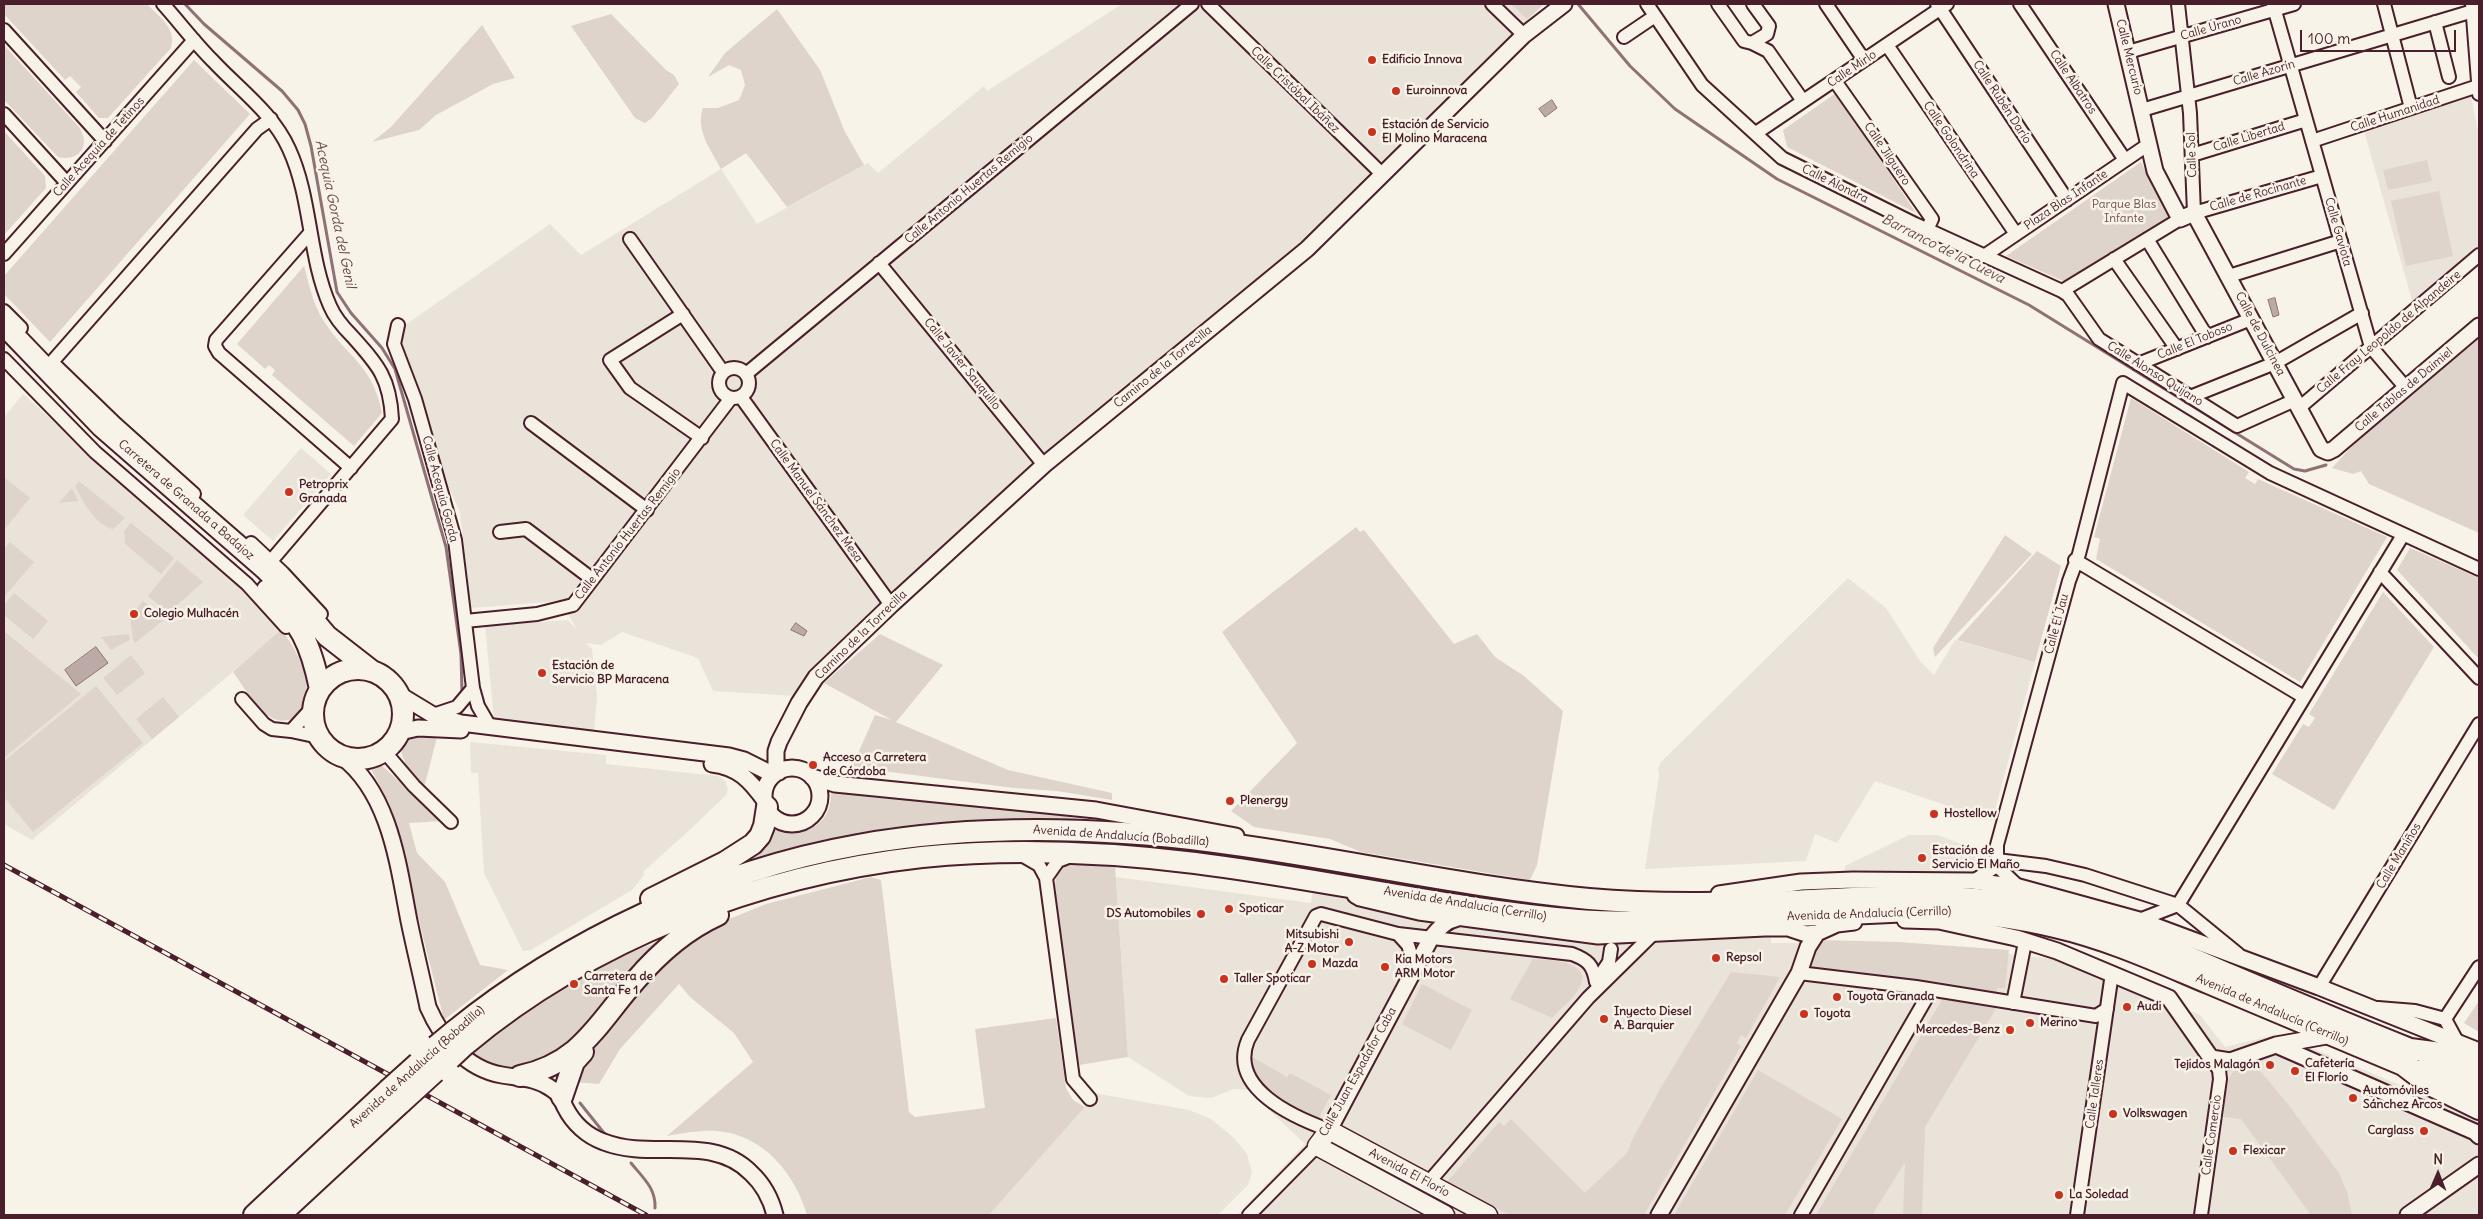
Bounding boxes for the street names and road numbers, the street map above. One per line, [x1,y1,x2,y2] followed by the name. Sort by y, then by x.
[2179,12,2243,44] street label: Calle Urano
[2113,18,2145,96] street label: Calle Mercurio
[1248,44,1342,136] street label: Calle Cristóbal Ibáñez
[1825,47,1879,91] street label: Calle Mirlo
[2046,47,2100,117] street label: Calle Albatros
[2231,57,2297,89] street label: Calle Azorín
[1970,58,2034,146] street label: Calle Rubén Darío
[2349,93,2441,135] street label: Calle Humanidad
[50,94,148,200] street label: Calle Acequia de Tetinos
[1920,99,1982,181] street label: Calle Golondrina
[2211,119,2287,155] street label: Calle Libertad
[1861,120,1913,188] street label: Calle Jilguero
[902,131,1036,247] street label: Calle Antonio Huertas Remigio
[2184,132,2200,178] street label: Calle Sol
[1799,162,1871,206] street label: Calle Alondra
[2021,167,2111,233] street label: Plaza Blas Infante
[2208,173,2308,215] street label: Calle de Rocinante
[2321,196,2355,268] street label: Calle Gaviota
[2314,267,2464,397] street label: Calle Fray Leopoldo de Alpandeire
[2232,290,2288,378] street label: Calle de Dulcinea
[921,315,1003,413] street label: Calle Javier Sauquillo
[2155,319,2235,363] street label: Calle El Toboso
[1111,323,1215,411] street label: Camino de la Torrecilla
[2104,339,2206,409] street label: Calle Alonso Quijano
[2352,345,2456,435] street label: Calle Tablas de Daimiel
[419,434,461,544] street label: Calle Acequia Gorda
[115,437,257,563] street label: Carretera de Granada a Badajoz
[766,437,866,565] street label: Calle Manuel Sánchez Mesa
[572,465,684,603] street label: Calle Antonio Huertas Remigio
[812,587,910,683] street label: Camino de la Torrecilla
[2042,592,2072,656] street label: Calle El Jau
[2374,820,2424,892] street label: Calle Maniños
[1033,823,1209,849] street label: Avenida de Andalucía (Bobadilla)
[1383,884,1547,924] street label: Avenida de Andalucía (Cerrillo)
[1787,904,1951,924] street label: Avenida de Andalucía (Cerrillo)
[2193,971,2351,1049] street label: Avenida de Andalucía (Cerrillo)
[347,1003,487,1131] street label: Avenida de Andalucía (Bobadilla)
[1316,1005,1400,1139] street label: Calle Juan Espadafor Caba
[2083,1058,2107,1130] street label: Calle Talleres
[2199,1094,2225,1176] street label: Calle Comercio
[1366,1146,1452,1200] street label: Avenida El Florío

